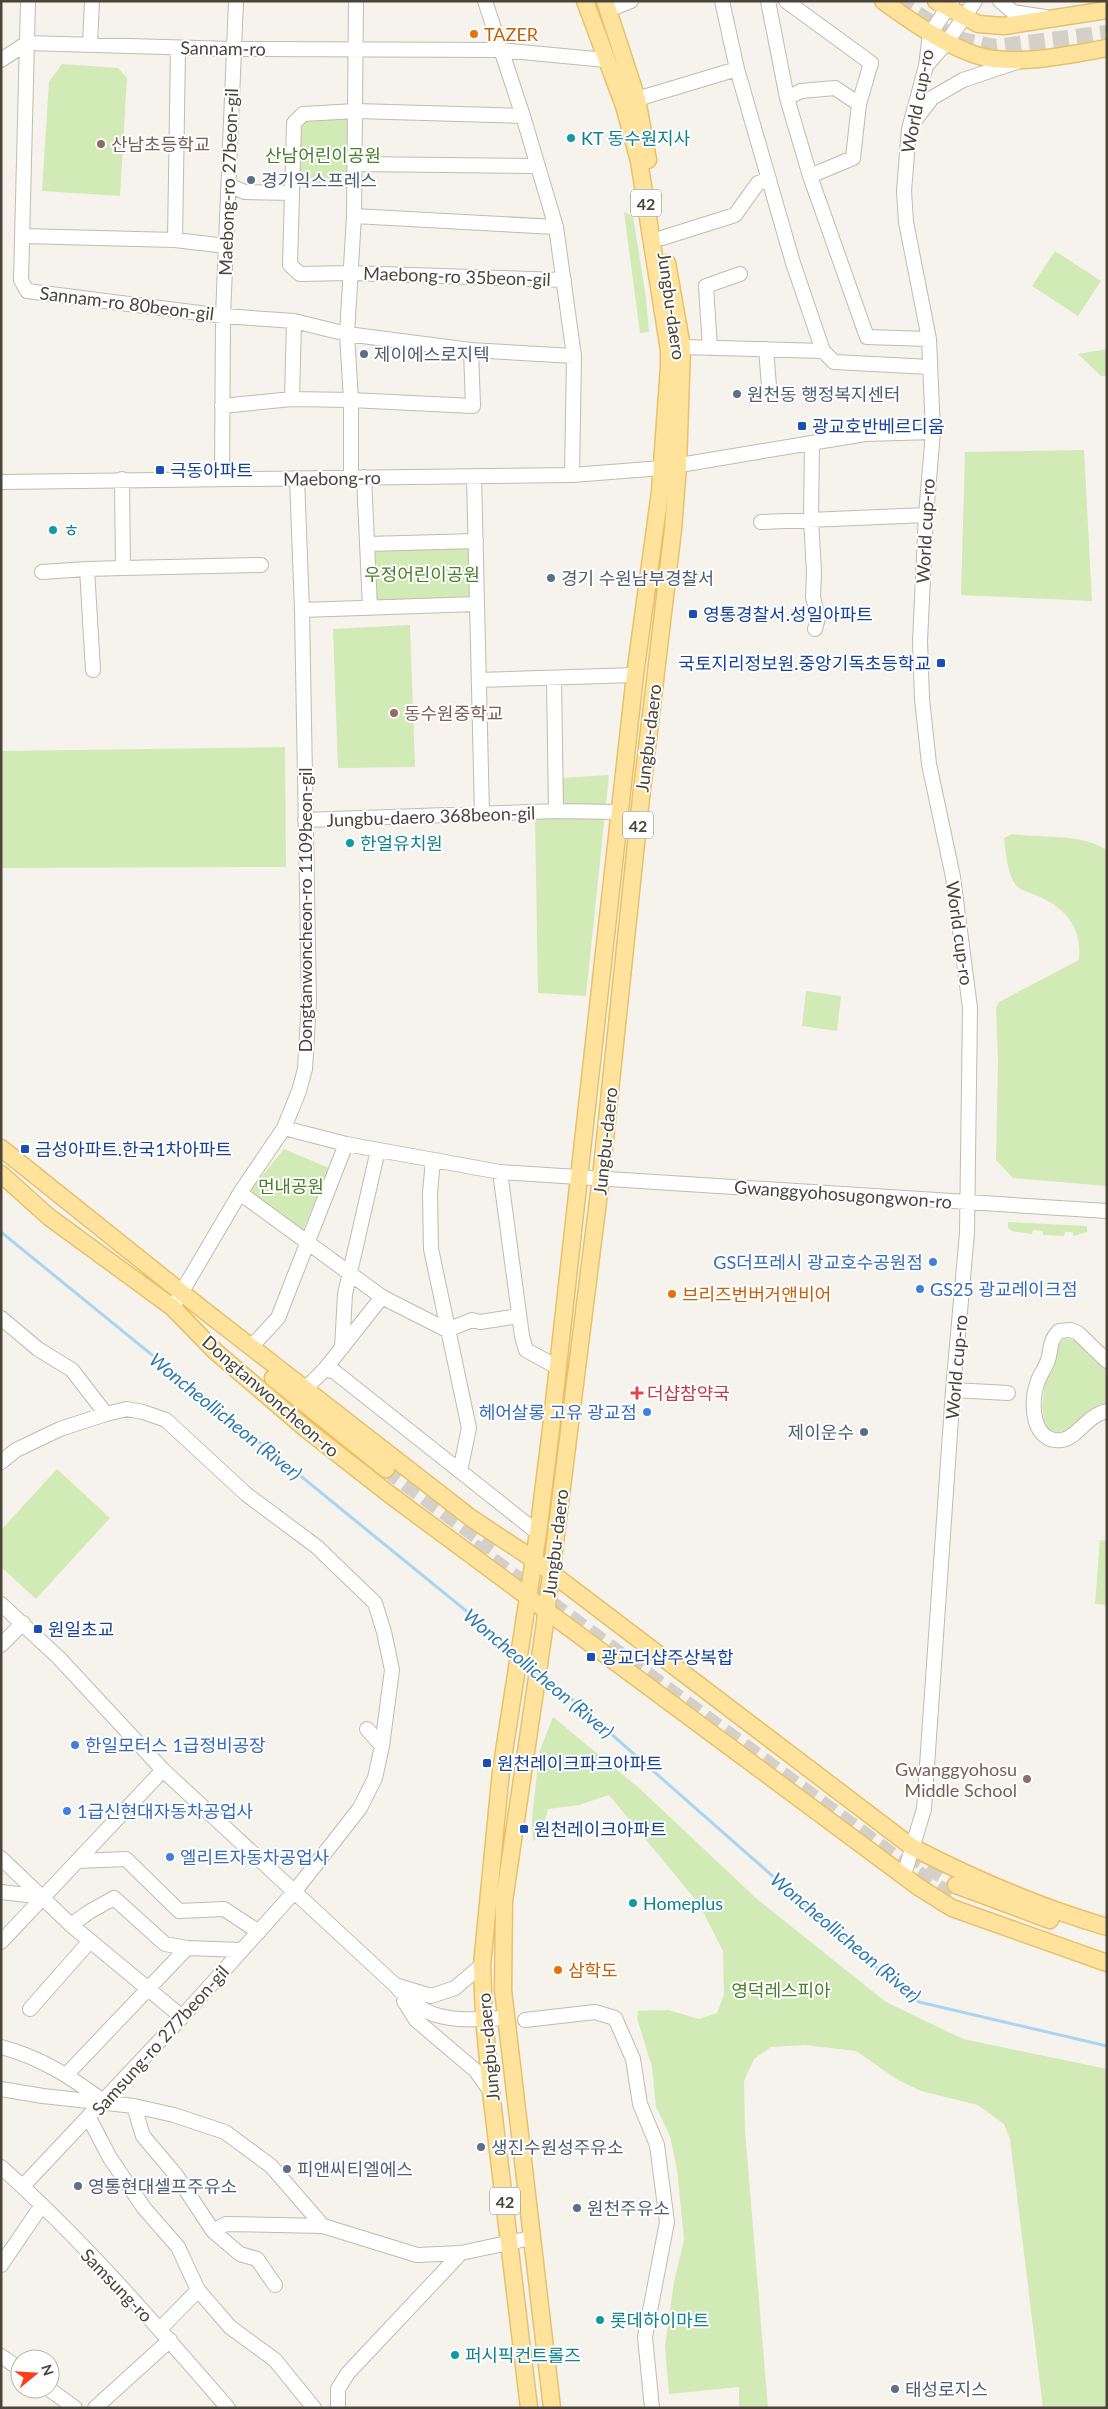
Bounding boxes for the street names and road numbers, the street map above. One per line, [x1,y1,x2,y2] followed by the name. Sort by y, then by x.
[180,36,266,60] street label: Sannam-ro
[896,47,938,155] street label: World cup-ro
[214,88,242,276] street label: Maebong-ro 27beon-gil
[631,190,661,217] road number: 42
[654,251,690,361] street label: Jungbu-daero
[363,262,551,290] street label: Maebong-ro 35beon-gil
[39,281,215,325] street label: Sannam-ro 80beon-gil
[283,466,381,490] street label: Maebong-ro
[911,478,939,584] street label: World cup-ro
[630,683,666,793] street label: Jungbu-daero
[294,767,316,1053] street label: Dongtanwoncheon-ro 1109beon-gil
[326,801,536,831] street label: Jungbu-daero 368beon-gil
[623,812,653,838] road number: 42
[942,879,978,987] street label: World cup-ro
[588,1086,622,1196] street label: Jungbu-daero
[733,1175,953,1213] street label: Gwanggyohosugongwon-ro
[940,1314,972,1420] street label: World cup-ro
[198,1331,344,1461] street label: Dongtanwoncheon-ro
[537,1488,573,1598] street label: Jungbu-daero
[87,1961,233,2119] street label: Samsung-ro 277beon-gil
[472,1992,504,2102] street label: Jungbu-daero
[490,2188,520,2214] road number: 42
[77,2244,157,2326] street label: Samsung-ro

